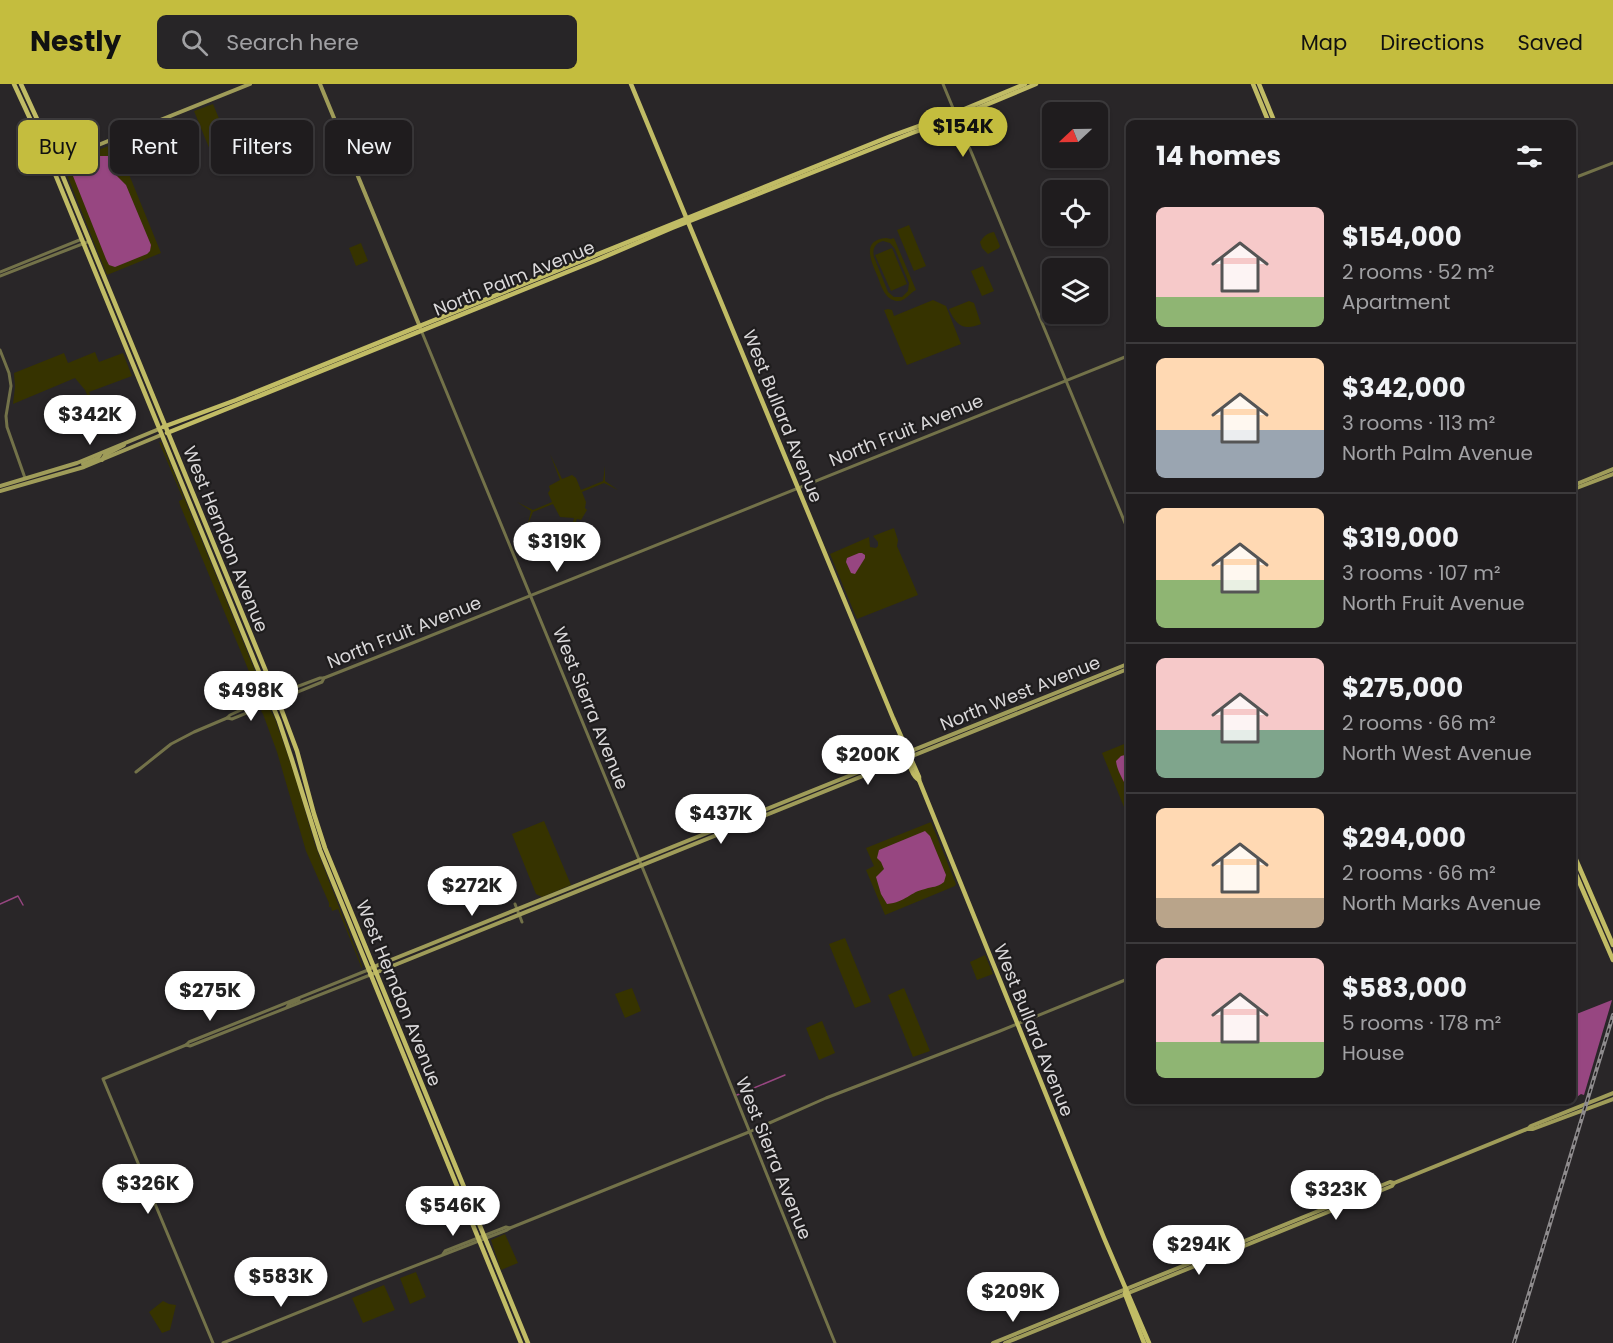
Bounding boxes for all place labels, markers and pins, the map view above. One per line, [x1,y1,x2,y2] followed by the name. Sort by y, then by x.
[921,107,1005,158] pin: $154K
[48,395,132,446] pin: $342K
[515,522,599,573] pin: $319K
[209,671,293,722] pin: $498K
[826,735,910,786] pin: $200K
[679,794,763,845] pin: $437K
[430,866,514,917] pin: $272K
[168,971,252,1022] pin: $275K
[106,1164,190,1215] pin: $326K
[1294,1170,1378,1221] pin: $323K
[411,1186,495,1237] pin: $546K
[1157,1225,1241,1276] pin: $294K
[239,1257,323,1308] pin: $583K
[971,1272,1055,1323] pin: $209K

